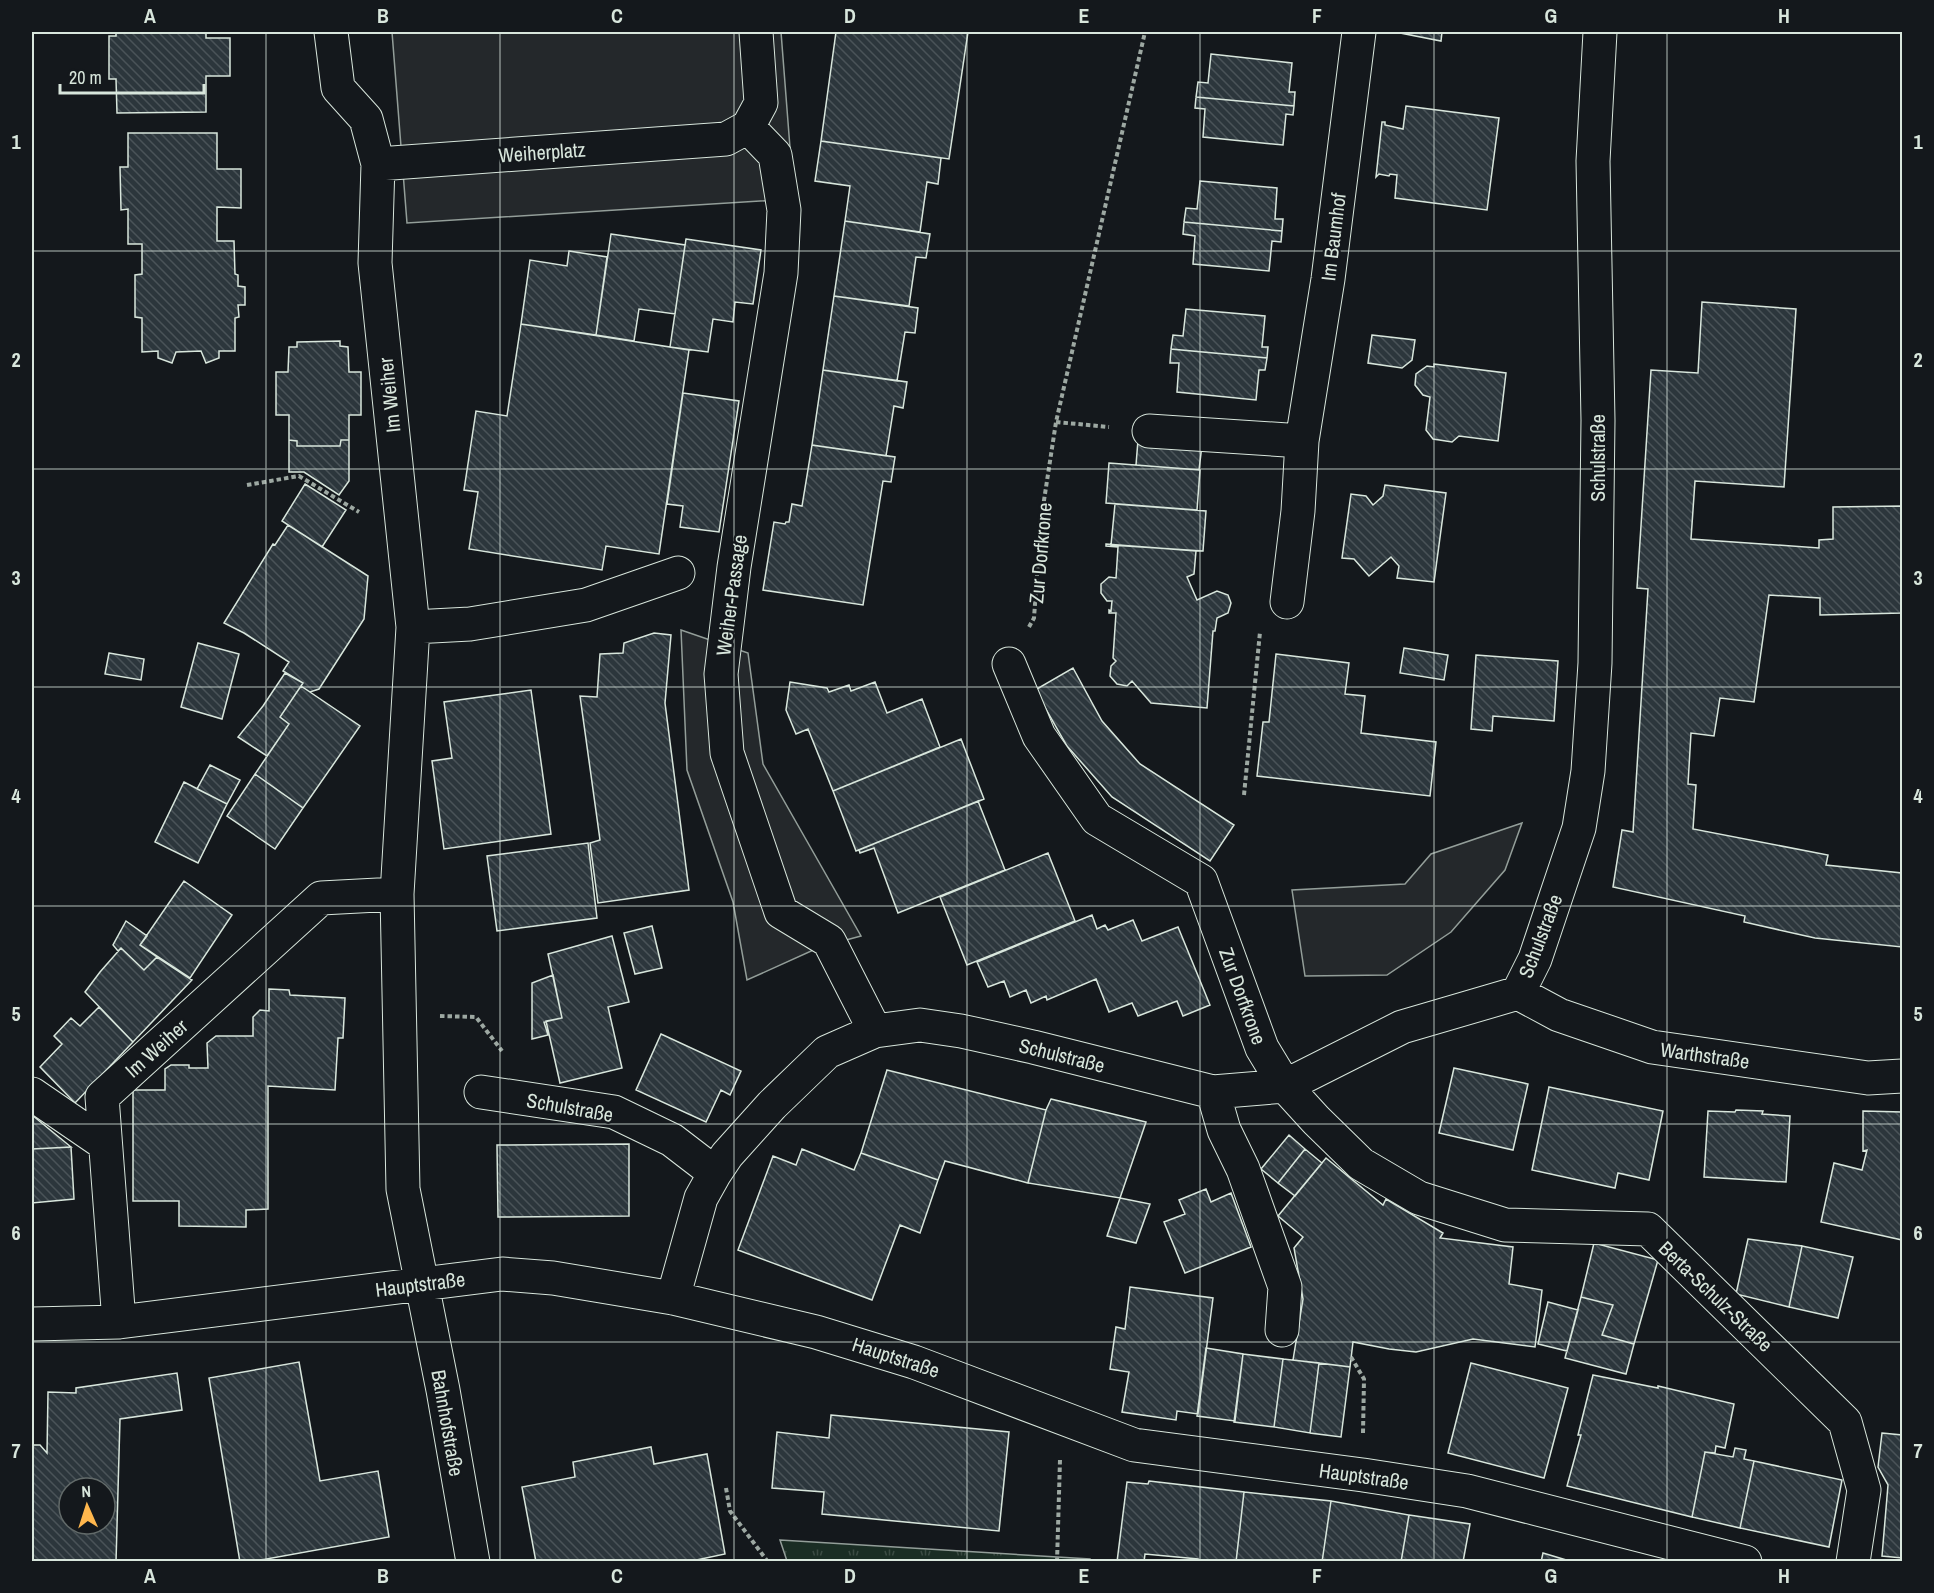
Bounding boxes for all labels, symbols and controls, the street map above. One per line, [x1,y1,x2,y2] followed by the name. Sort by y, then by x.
[144,2,156,29] text: A
[377,2,389,29] text: B
[611,2,623,29] text: C
[844,2,856,29] text: D
[1079,2,1090,29] text: E
[1312,2,1322,29] text: F
[1545,2,1557,29] text: G
[1778,2,1790,29] text: H
[60,57,204,95] scale bar
[69,65,102,90] text: 20 m
[11,128,21,155] text: 1
[1913,128,1923,155] text: 1
[498,135,586,169] street label: Weiherplatz
[1314,191,1352,283] street label: Im Baumhof
[11,346,21,373] text: 2
[1913,346,1923,373] text: 2
[372,356,406,434] street label: Im Weiher
[1584,414,1611,502] street label: Schulstraße
[1022,501,1058,605] street label: Zur Dorfkrone
[709,533,753,657] street label: Weiher-Passage
[11,564,21,591] text: 3
[1913,564,1923,591] text: 3
[11,782,21,809] text: 4
[1913,782,1923,809] text: 4
[1512,890,1568,982] street label: Schulstraße
[1213,944,1273,1048] street label: Zur Dorfkrone
[11,1000,21,1027] text: 5
[1913,1000,1923,1027] text: 5
[119,1012,193,1083] street label: Im Weiher
[1016,1031,1108,1079] street label: Schulstraße
[1659,1035,1751,1075] street label: Warthstraße
[525,1086,615,1128] street label: Schulstraße
[11,1219,21,1246] text: 6
[1913,1219,1923,1246] text: 6
[1653,1235,1779,1357] street label: Berta-Schulz-Straße
[374,1265,466,1303] street label: Hauptstraße
[849,1330,943,1384] street label: Hauptstraße
[425,1368,471,1478] street label: Bahnhofstraße
[11,1437,21,1464] text: 7
[1913,1437,1923,1464] text: 7
[1317,1456,1411,1496] street label: Hauptstraße
[57,1476,117,1536] north arrow
[81,1480,92,1502] text: N
[144,1562,156,1589] text: A
[377,1562,389,1589] text: B
[611,1562,623,1589] text: C
[844,1562,856,1589] text: D
[1079,1562,1090,1589] text: E
[1312,1562,1322,1589] text: F
[1545,1562,1557,1589] text: G
[1778,1562,1790,1589] text: H

